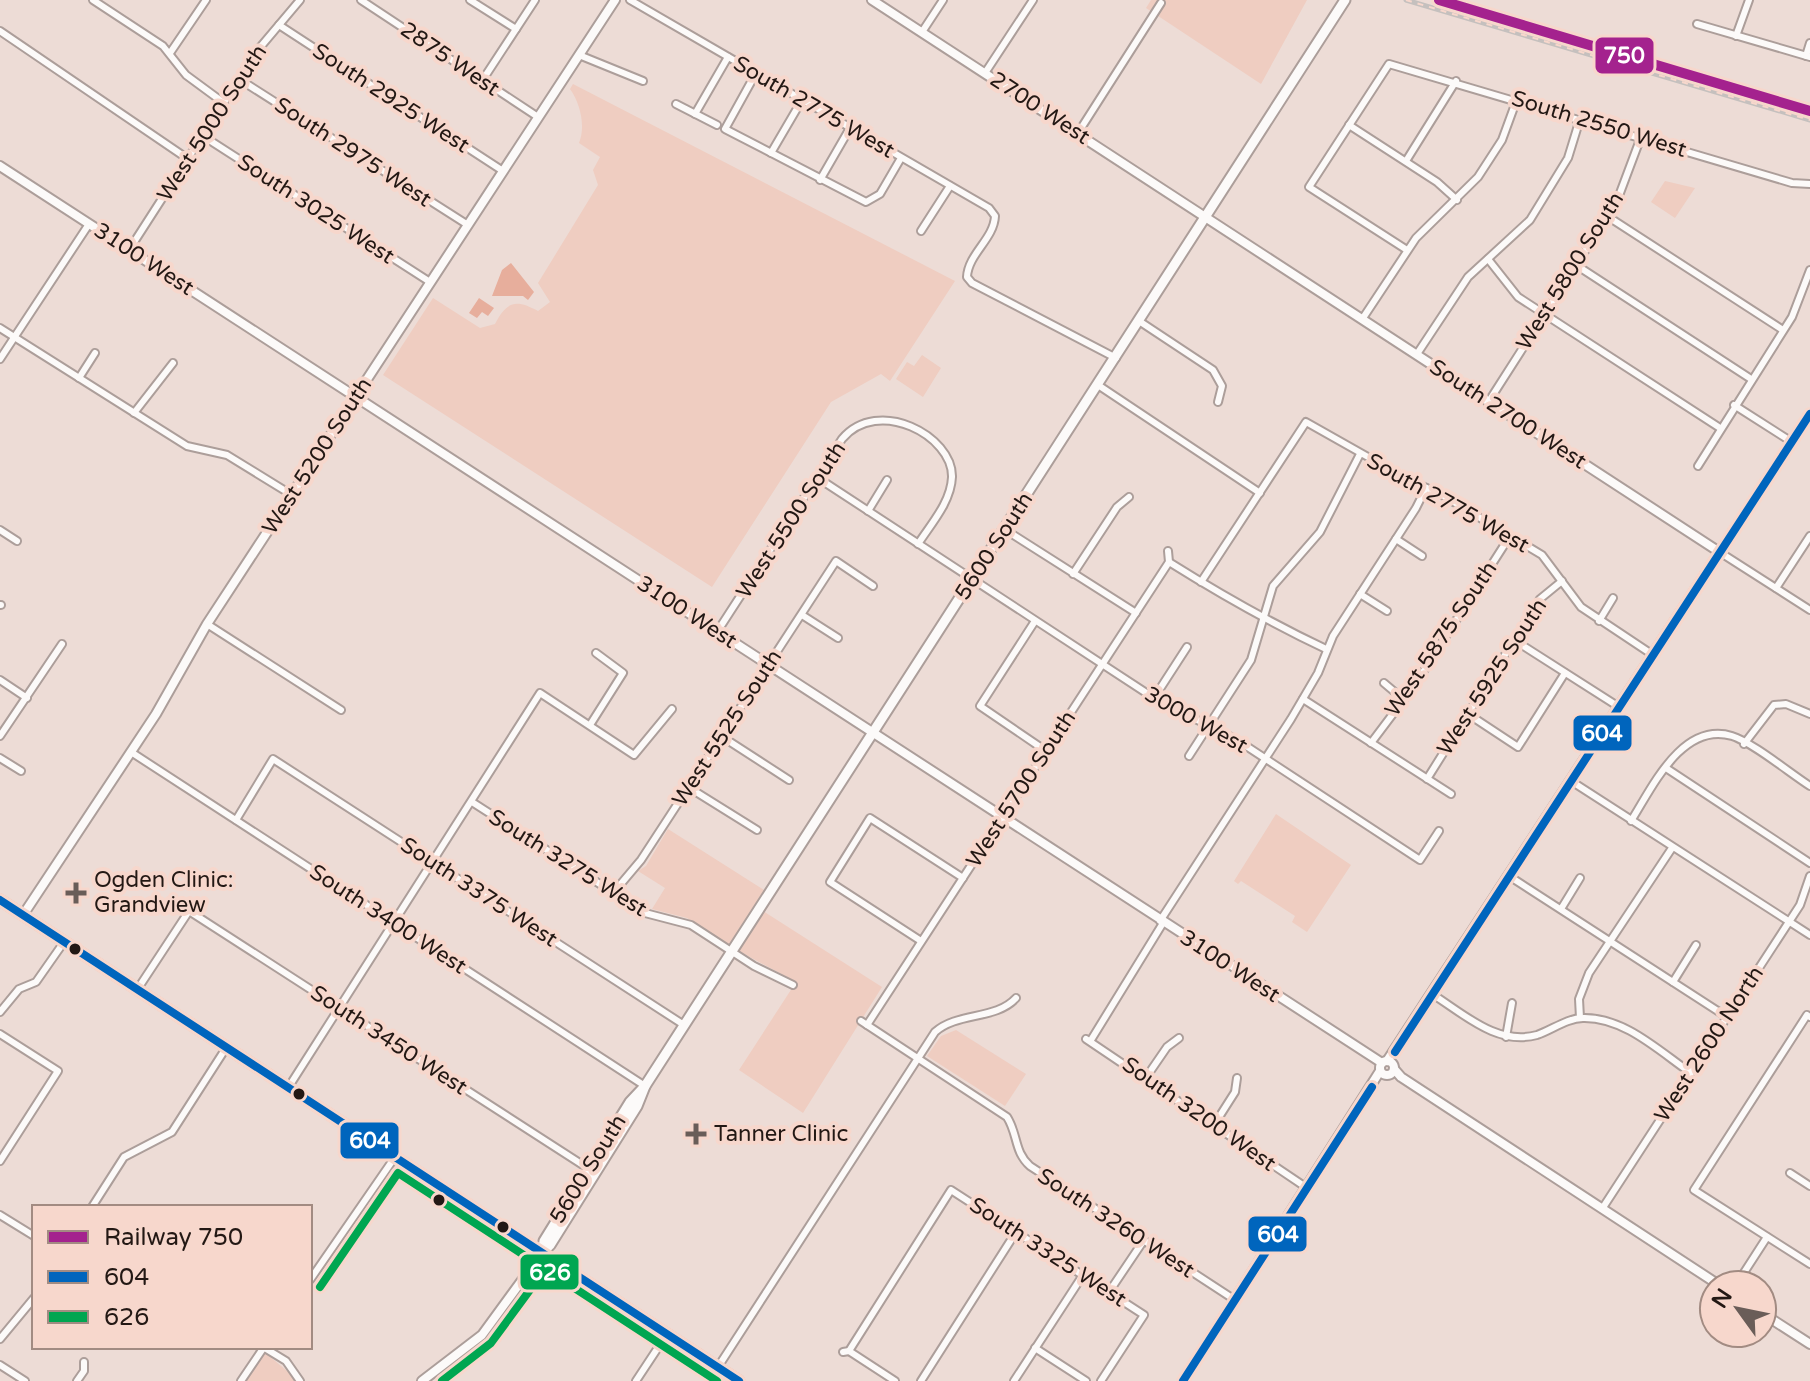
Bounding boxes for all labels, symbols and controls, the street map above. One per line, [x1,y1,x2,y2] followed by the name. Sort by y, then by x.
[396,16,504,102] street label: 2875 West
[1594,36,1655,75] line badge: 750
[308,38,474,158] street label: South 2925 West
[152,40,272,206] street label: West 5000 South
[1603,43,1645,69] text: 750
[729,50,899,164] street label: South 2775 West
[985,66,1095,150] street label: 2700 West
[1508,85,1690,163] street label: South 2550 West
[270,92,436,212] street label: South 2975 West
[233,149,399,269] street label: South 3025 West
[1511,187,1629,355] street label: West 5800 South
[89,217,199,301] street label: 3100 West
[1425,354,1591,474] street label: South 2700 West
[257,373,377,539] street label: West 5200 South
[731,437,851,603] street label: West 5500 South
[1362,448,1534,558] street label: South 2775 West
[950,487,1038,605] street label: 5600 South
[1379,557,1503,721] street label: West 5875 South
[632,570,742,654] street label: 3100 West
[1432,594,1552,760] street label: West 5925 South
[667,645,787,811] street label: West 5525 South
[1140,681,1252,759] street label: 3000 West
[961,706,1081,872] street label: West 5700 South
[1572,714,1633,752] line badge: 604
[1581,721,1623,747] text: 604
[484,804,652,922] street label: South 3275 West
[396,832,562,952] street label: South 3375 West
[305,859,471,979] street label: South 3400 West
[94,867,233,918] place label: Ogden Clinic: Grandview
[65,882,87,904] marker: Ogden Clinic: Grandview
[1175,924,1285,1008] street label: 3100 West
[67,941,83,957] unlabelled marker
[1649,961,1769,1127] street label: West 2600 North
[306,980,472,1100] street label: South 3450 West
[1117,1051,1281,1177] street label: South 3200 West
[291,1086,307,1102] unlabelled marker
[544,1110,632,1228] street label: 5600 South
[339,1121,400,1160] line badge: 604
[714,1121,848,1147] place label: Tanner Clinic
[685,1123,707,1145] marker: Tanner Clinic
[349,1128,391,1154] text: 604
[1033,1163,1199,1283] street label: South 3260 West
[431,1192,447,1208] unlabelled marker
[965,1192,1131,1312] street label: South 3325 West
[32,1205,312,1349] legend
[1247,1215,1308,1253] line badge: 604
[495,1219,511,1235] unlabelled marker
[1257,1222,1299,1248] text: 604
[104,1223,243,1252] text: Railway 750
[519,1253,580,1291] line badge: 626
[529,1260,571,1286] text: 626
[104,1263,149,1292] text: 604
[1698,1269,1778,1349] north arrow
[1706,1284,1738,1313] text: N
[104,1303,149,1332] text: 626

